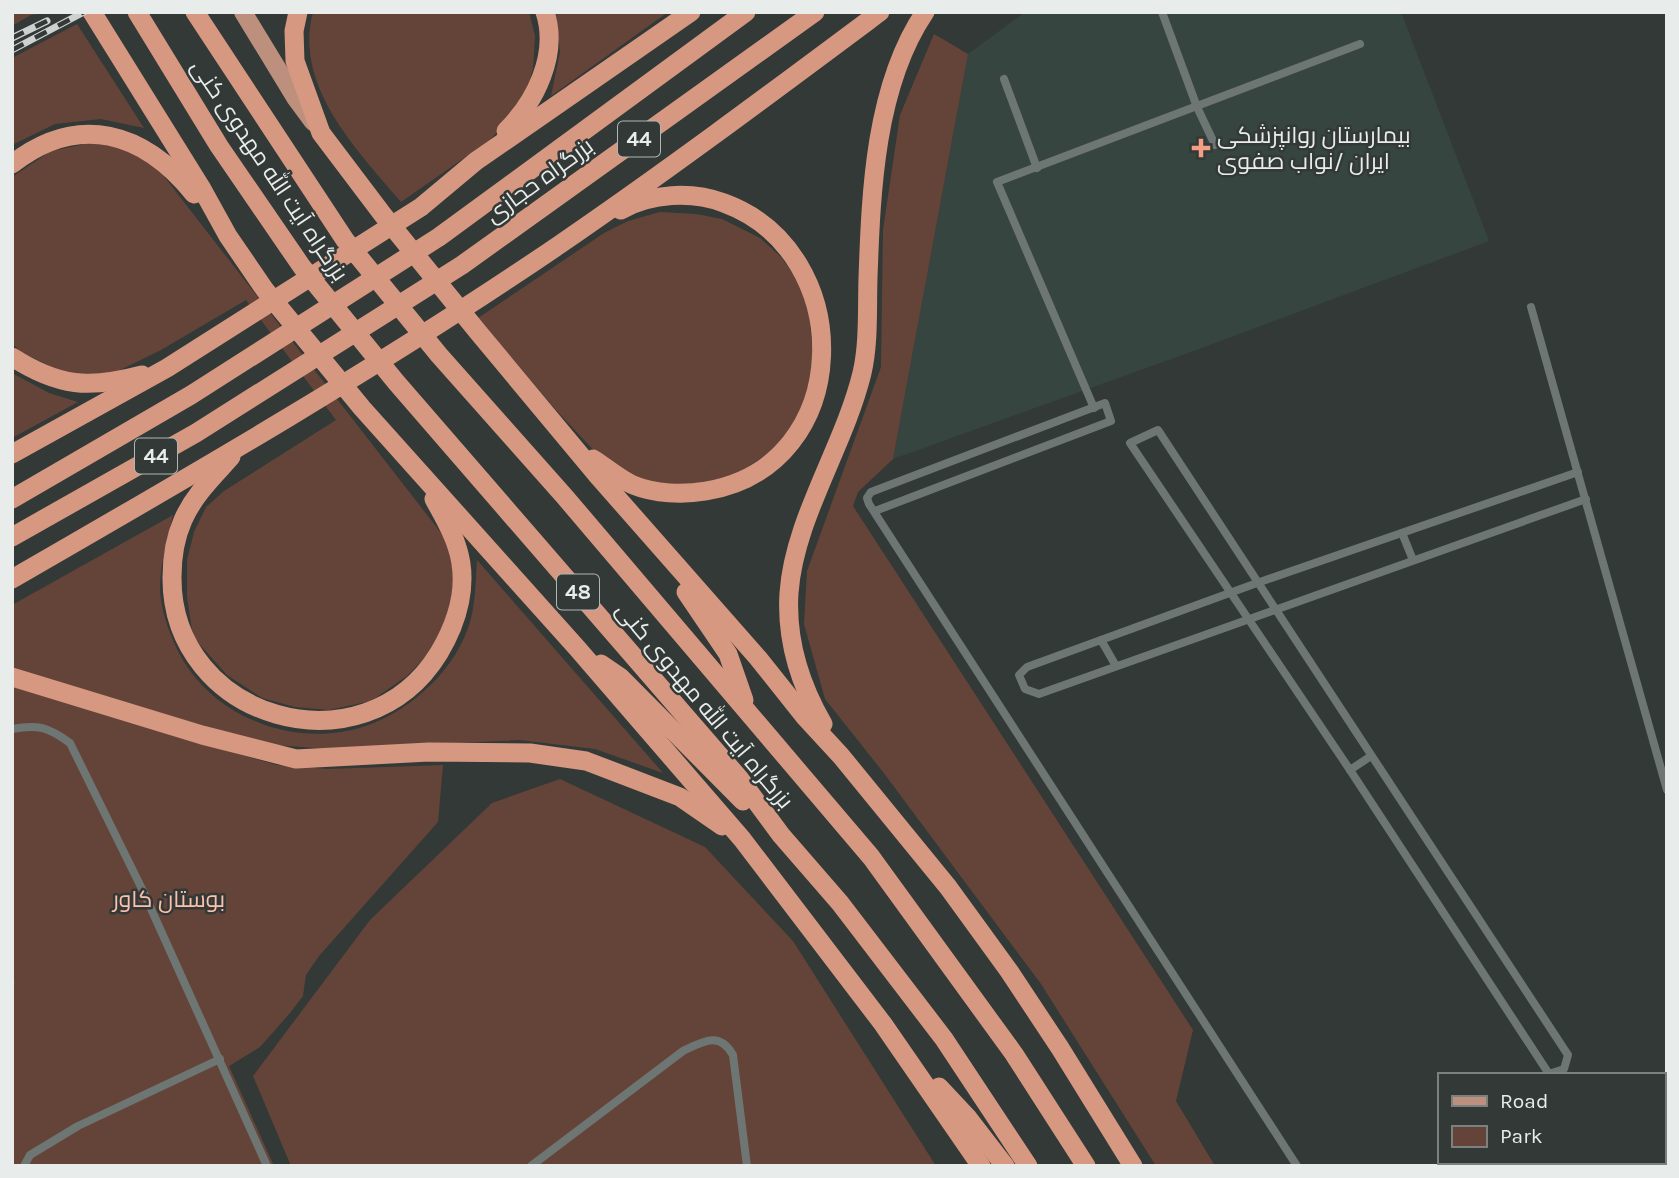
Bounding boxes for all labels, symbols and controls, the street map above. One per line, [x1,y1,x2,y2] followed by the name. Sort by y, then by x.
[185,53,356,286] street label: بزرگراه آیت الله مهدوی کنی
[618,122,660,156] road number: 44
[1217,122,1411,175] place label: بیمارستان روانپزشکی ایران /نواب صفوی
[480,132,598,229] street label: بزرگراه حجازی
[1191,138,1211,158] marker: بیمارستان روانپزشکی ایران /نواب صفوی
[135,438,177,474] road number: 44
[557,574,599,610] road number: 48
[610,595,801,814] street label: بزرگراه آیت الله مهدوی کنی
[111,886,225,913] park label: بوستان کاور
[1438,1073,1665,1164] legend
[1500,1089,1548,1113] text: Road
[1500,1124,1543,1148] text: Park

